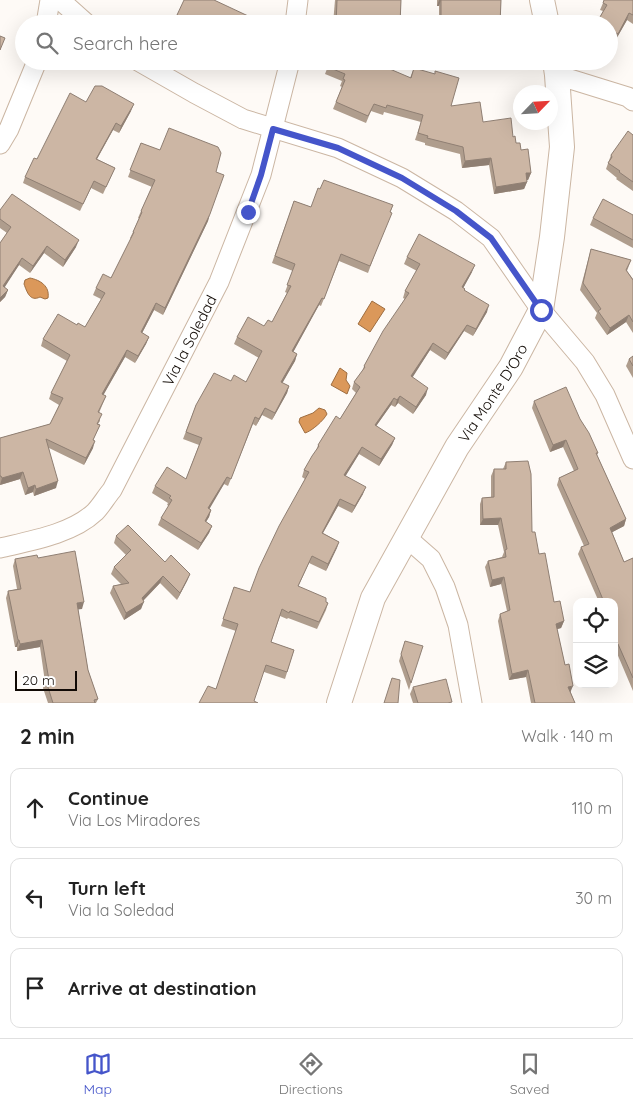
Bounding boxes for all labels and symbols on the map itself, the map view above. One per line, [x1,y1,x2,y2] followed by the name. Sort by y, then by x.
[513,85,558,130] north arrow
[237,201,260,224] route end
[158,292,220,389] street label: Via la Soledad
[530,299,553,322] route start
[454,340,531,446] street label: Via Monte D'Oro
[15,668,78,691] scale bar

